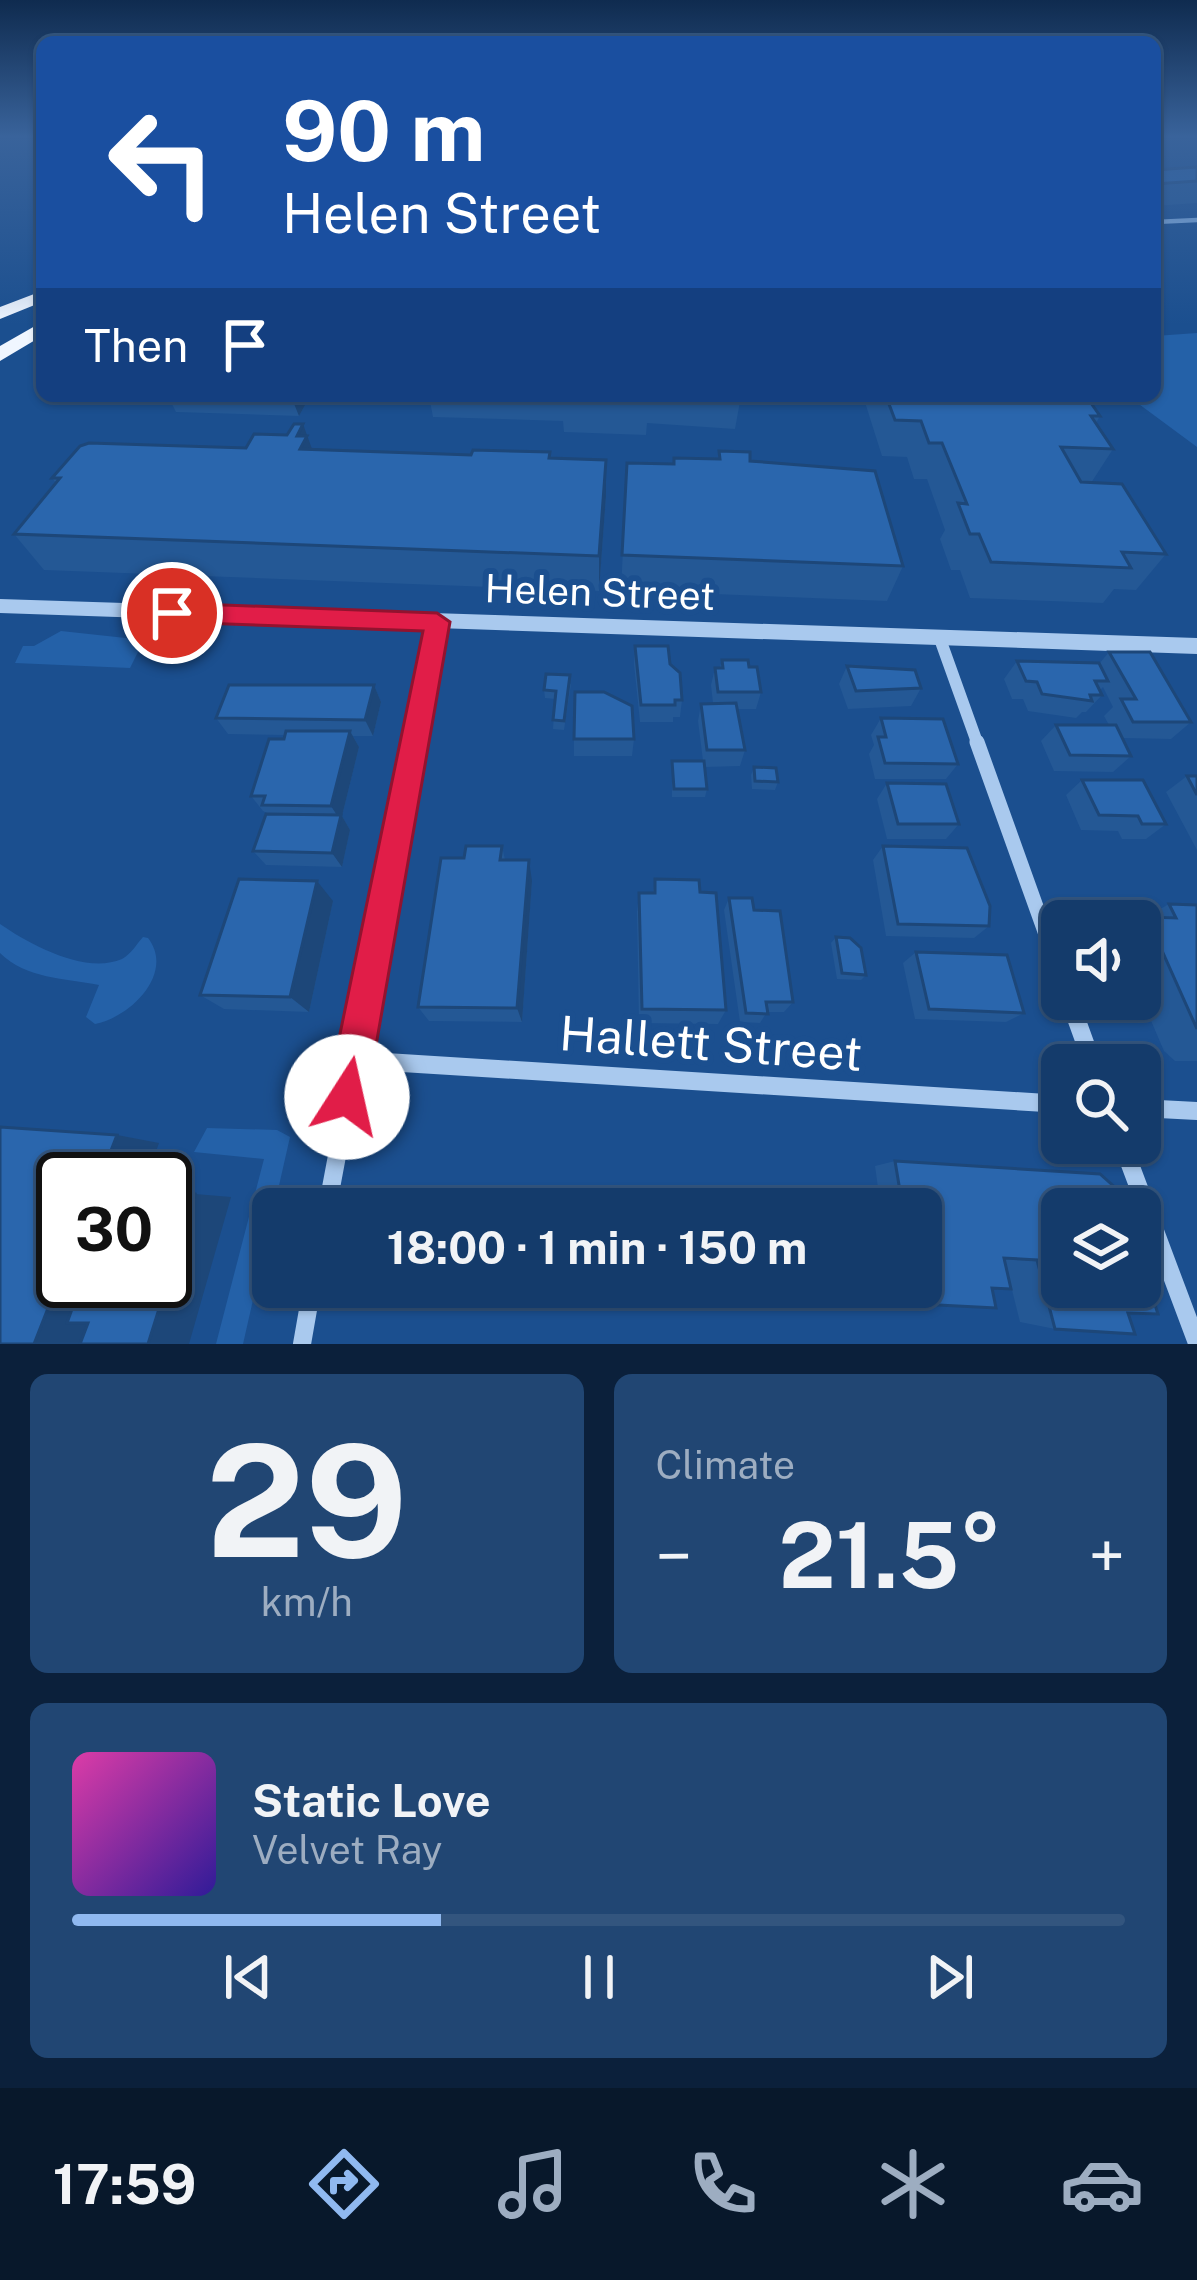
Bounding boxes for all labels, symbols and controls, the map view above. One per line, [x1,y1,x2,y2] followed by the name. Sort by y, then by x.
[282,81,485,180] text: 90 m
[84,84,240,240] icon: left
[282,182,601,245] text: Helen Street
[212,312,278,378] icon: arrive
[84,319,188,372] text: Then
[121,562,223,664] pin
[484,565,716,619] street label: Helen Street
[139,580,205,646] icon: arrive
[1041,900,1161,1308] map controls
[1041,900,1161,1020] button: sound
[558,1004,864,1082] street label: Hallett Street
[284,1034,410,1160] position arrow
[1041,1044,1161,1164] button: search
[36,1152,192,1308] speed limit sign: 30
[1041,1188,1161,1308] button: layers
[387,1221,807,1274] text: 18:00 · 1 min · 150 m
[206,1409,408,1592] text: 29
[656,1442,795,1488] text: Climate
[779,1502,1002,1608] text: 21.5°
[656,1517,692,1595] text: −
[1088,1517,1125,1595] text: +
[261,1579,353,1625] text: km/h
[252,1774,491,1827] text: Static Love
[252,1827,442,1873] text: Velvet Ray
[215,1944,281,2010] icon: previous
[566,1944,632,2010] icon: pause
[917,1944,983,2010] icon: next
[302,2142,386,2226] icon: directions
[491,2142,575,2226] icon: music
[681,2142,765,2226] icon: phone
[871,2142,955,2226] icon: climate
[1060,2142,1144,2226] icon: car
[53,2153,196,2216] text: 17:59

